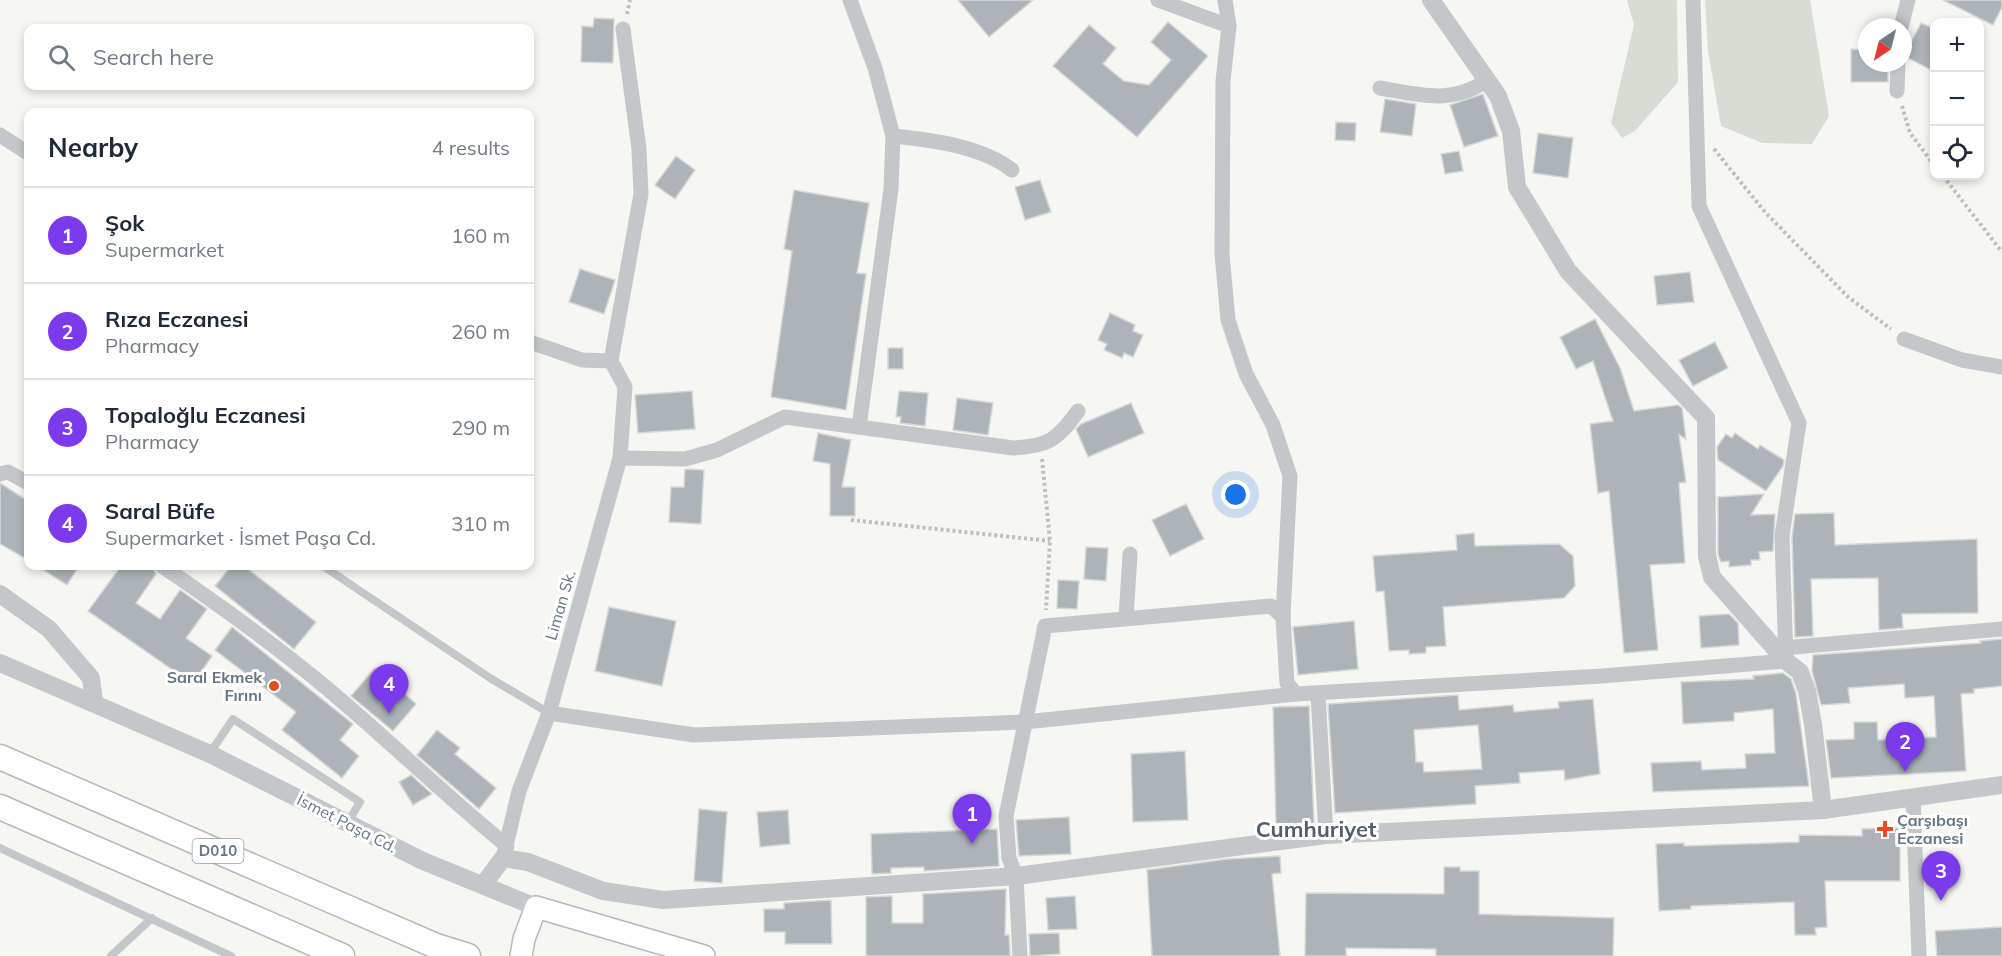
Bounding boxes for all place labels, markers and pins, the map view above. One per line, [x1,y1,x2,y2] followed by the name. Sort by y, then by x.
[370,664,408,714] pin: 4
[167,667,263,705] place label: Saral Ekmek Fırını
[267,679,281,693] marker: Saral Ekmek Fırını
[1886,722,1924,772] pin: 2
[952,794,992,844] pin: 1
[1897,810,1968,848] place label: Çarşıbaşı Eczanesi
[1878,822,1892,836] marker: Çarşıbaşı Eczanesi
[1922,852,1960,901] pin: 3

